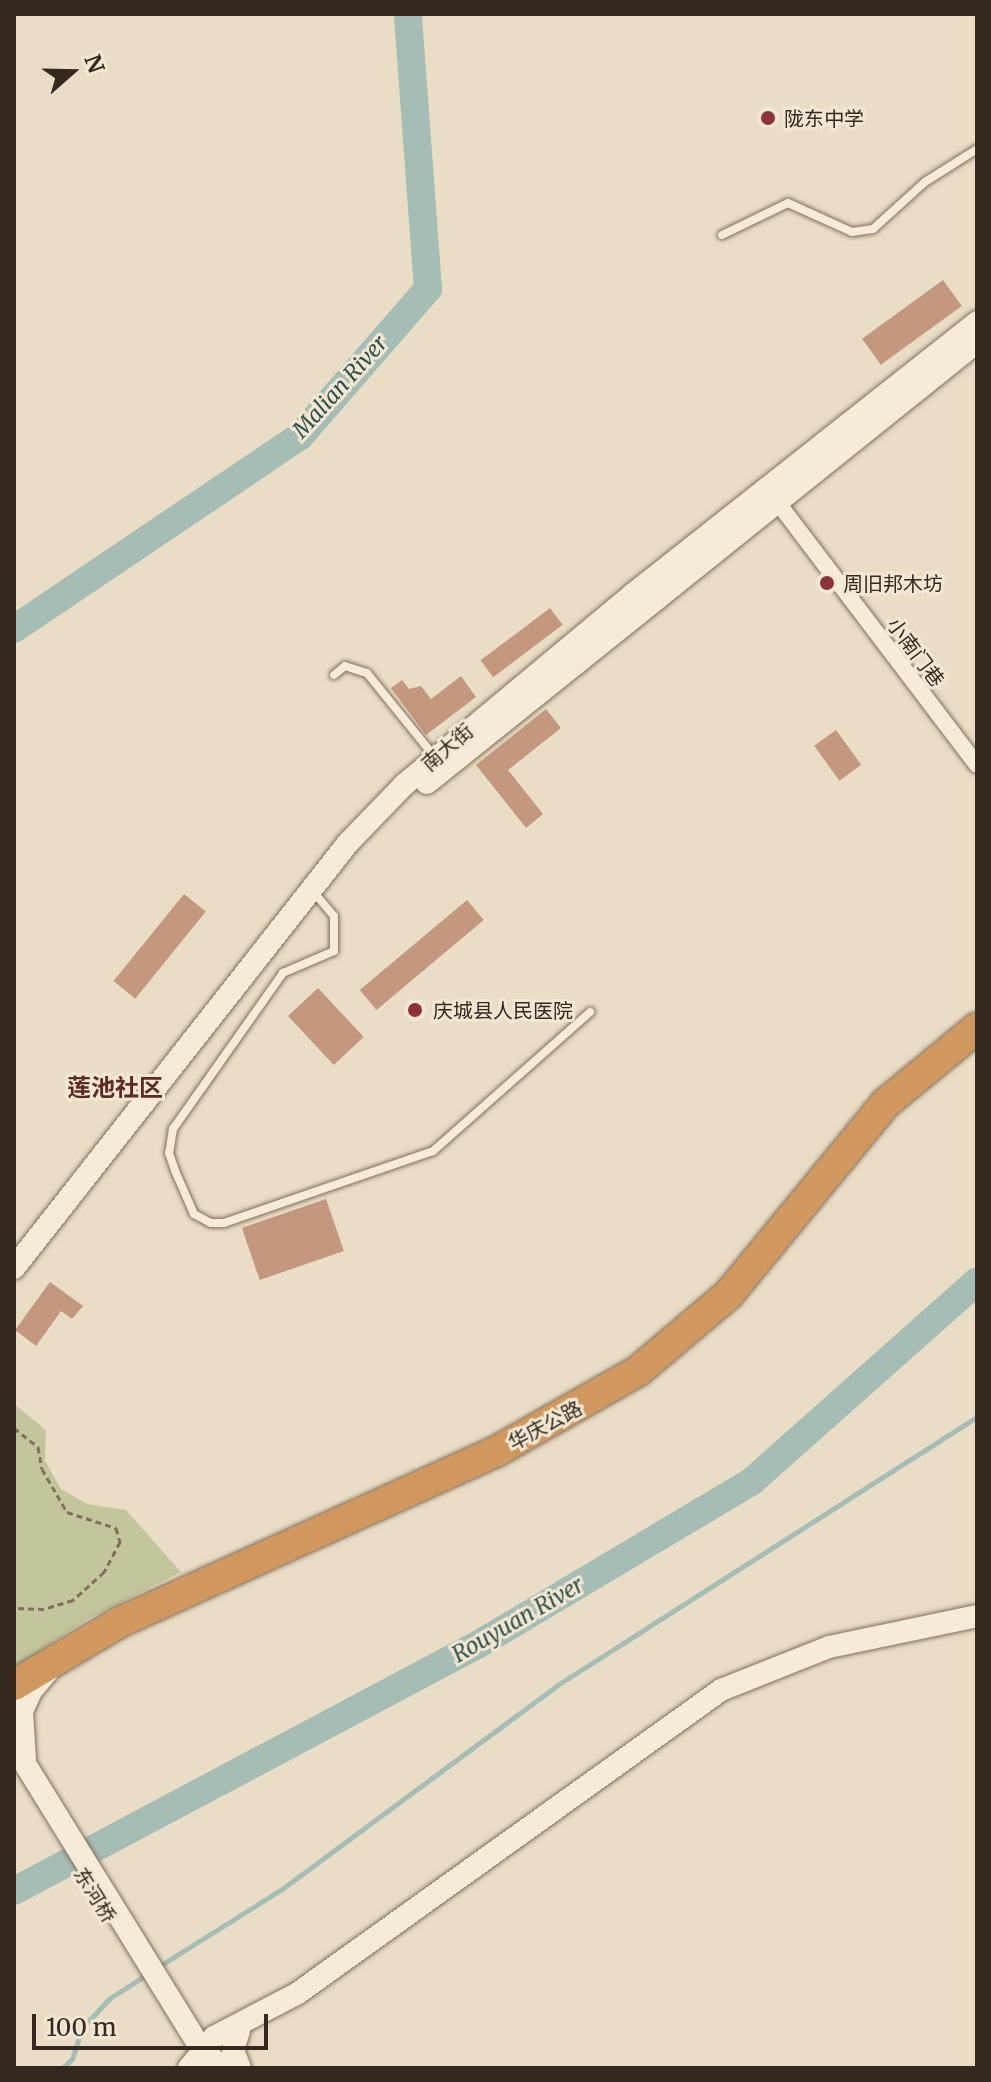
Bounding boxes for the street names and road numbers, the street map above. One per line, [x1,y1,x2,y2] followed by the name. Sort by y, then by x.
[882,613,950,691] street label: 小南门巷
[416,718,478,776] street label: 南大街
[504,1396,586,1454] street label: 华庆公路
[69,1863,121,1927] street label: 东河桥

